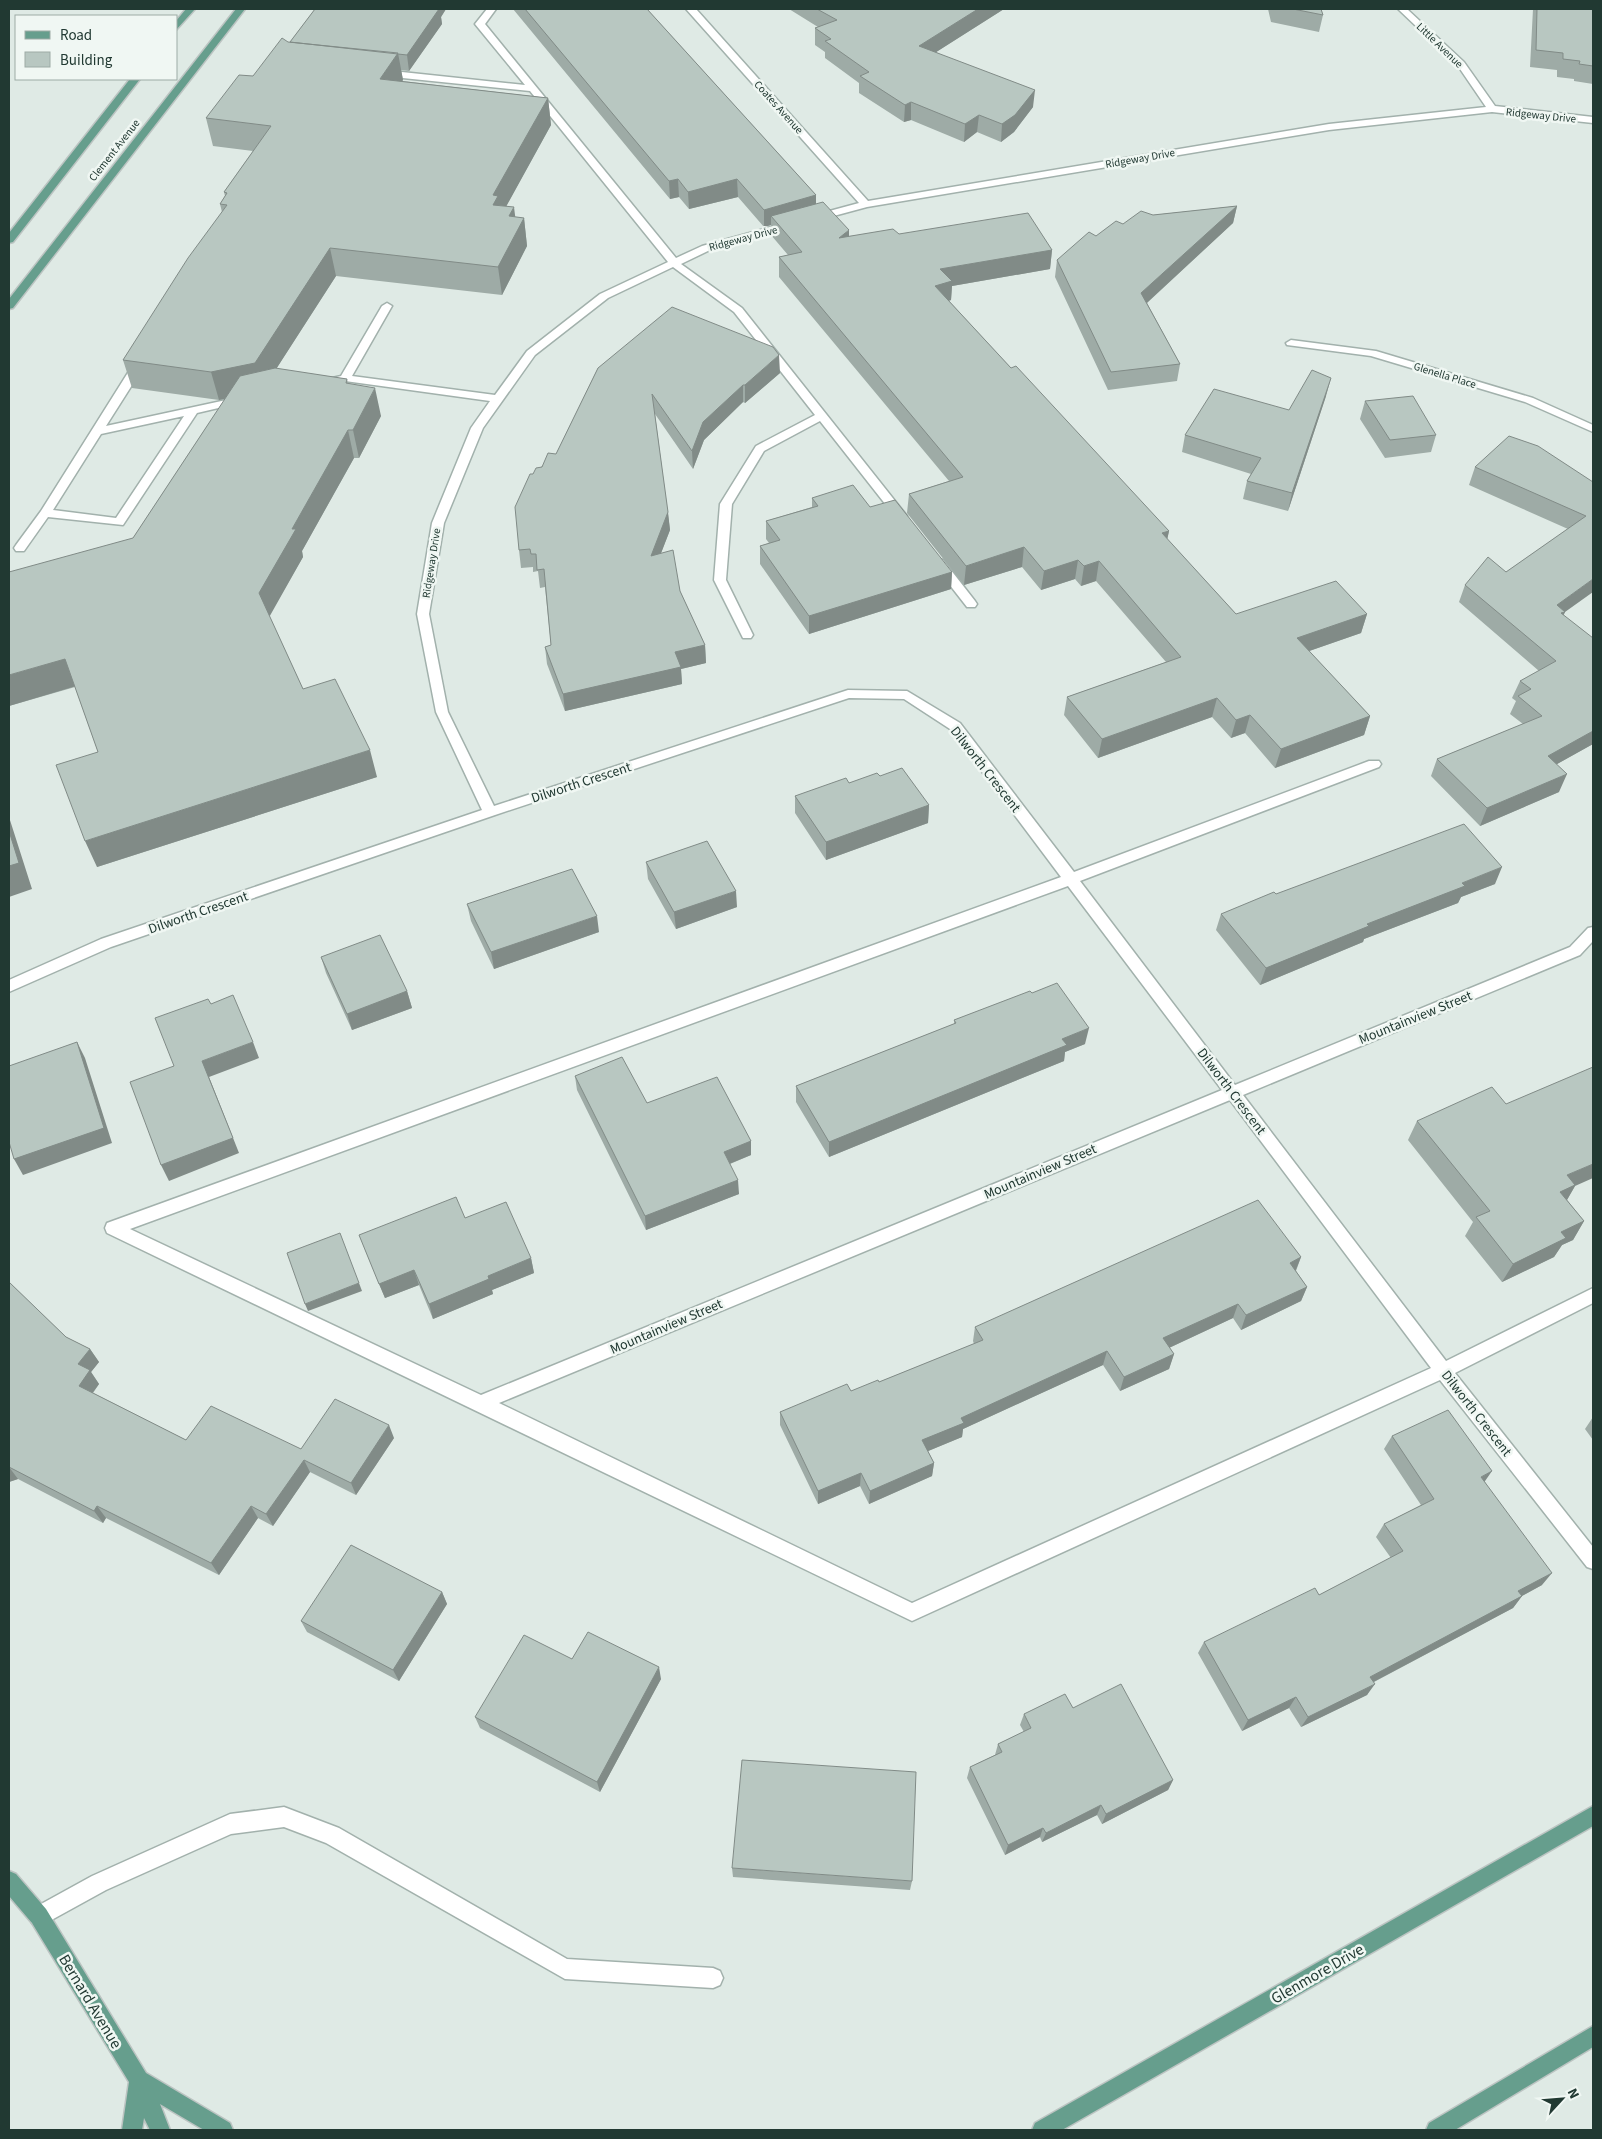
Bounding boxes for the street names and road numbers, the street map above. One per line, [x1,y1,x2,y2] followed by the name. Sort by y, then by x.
[1413,19,1467,72] street label: Little Avenue
[751,77,807,138] street label: Coates Avenue
[1505,104,1577,127] street label: Ridgeway Drive
[85,116,144,184] street label: Clement Avenue
[1104,145,1177,172] street label: Ridgeway Drive
[707,222,780,255] street label: Ridgeway Drive
[1412,359,1478,392] street label: Glenella Place
[419,527,445,599] street label: Ridgeway Drive
[945,722,1025,817] street label: Dilworth Crescent
[529,757,634,809] street label: Dilworth Crescent
[146,886,251,939] street label: Dilworth Crescent
[1356,986,1475,1050] street label: Mountainview Street
[1192,1044,1271,1139] street label: Dilworth Crescent
[981,1139,1100,1205] street label: Mountainview Street
[607,1294,726,1360] street label: Mountainview Street
[1436,1366,1516,1461] street label: Dilworth Crescent
[1267,1938,1368,2009] street label: Glenmore Drive
[53,1950,127,2053] street label: Bernard Avenue

